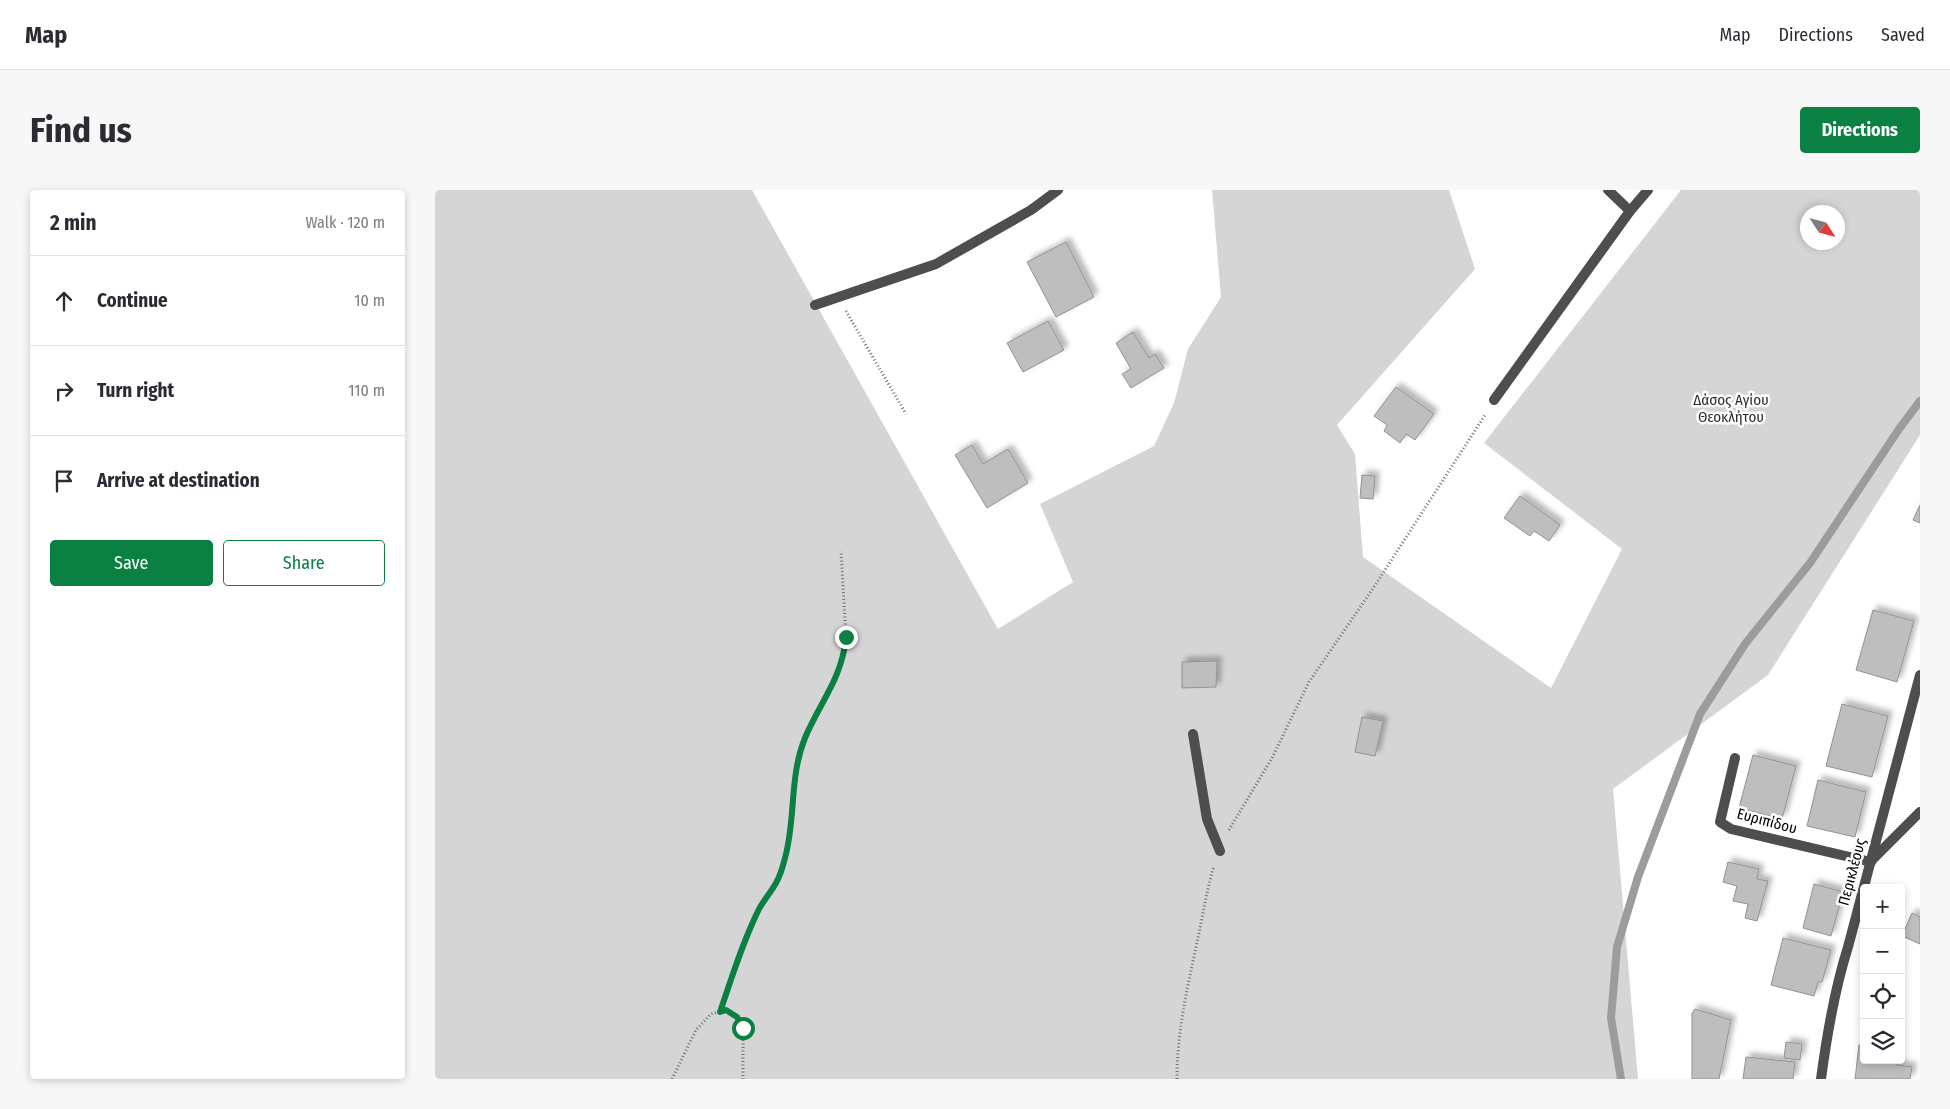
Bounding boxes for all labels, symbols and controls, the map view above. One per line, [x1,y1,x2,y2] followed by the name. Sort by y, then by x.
[25,21,67,49] text: Map
[1719,24,1751,46] text: Map
[1779,24,1853,46] text: Directions
[1881,24,1925,46] text: Saved
[1800,107,1920,153] button: Directions
[30,109,132,151] text: Find us
[1800,205,1845,250] north arrow
[50,210,97,236] text: 2 min
[306,213,385,232] text: Walk · 120 m
[50,287,78,315] icon: ahead
[97,289,168,312] text: Continue
[354,291,385,310] text: 10 m
[50,377,78,405] icon: right
[97,379,174,402] text: Turn right
[348,381,385,400] text: 110 m
[1693,391,1769,426] park label: Δάσος Αγίου Θεοκλήτου
[50,467,78,495] icon: arrive
[97,469,260,492] text: Arrive at destination
[50,540,213,586] button: Save
[223,540,385,586] button: Share
[835,626,858,649] route end
[1735,804,1799,838] street label: Ευριπίδου
[1834,836,1870,908] street label: Περικλέους
[1860,884,1905,1064] map controls
[1860,884,1905,929] button: +
[1860,929,1905,974] button: −
[1860,974,1905,1019] button: locate
[732,1017,755,1040] route start
[1860,1019,1905,1064] button: layers

